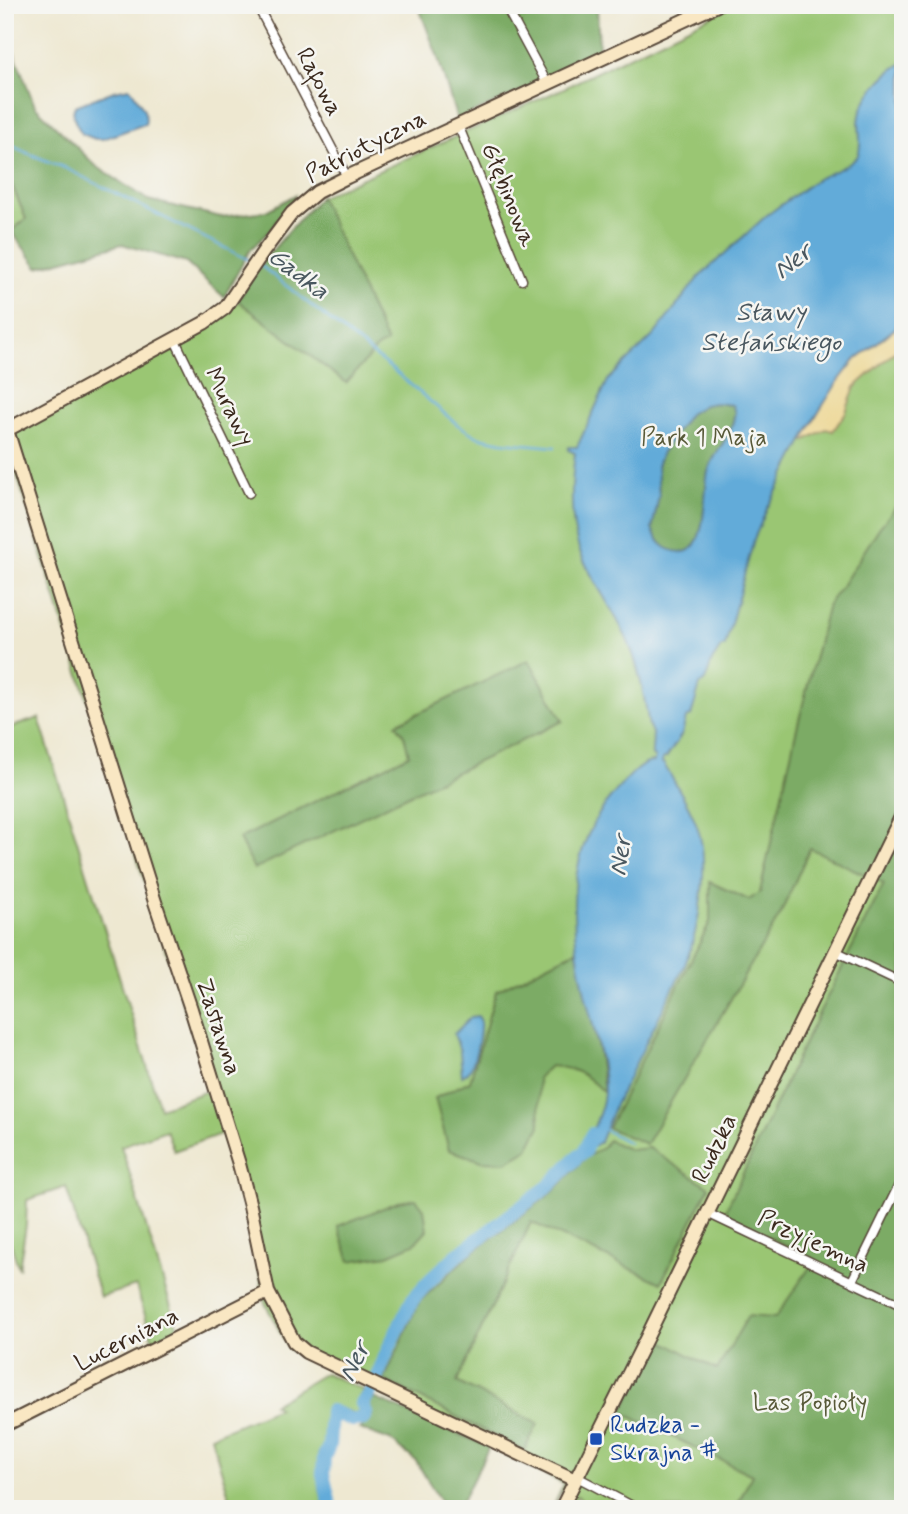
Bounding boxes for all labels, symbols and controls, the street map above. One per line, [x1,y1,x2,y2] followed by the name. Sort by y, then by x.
[286,42,350,122] street label: Rafowa
[300,103,432,191] street label: Patriotyczna
[473,139,543,252] street label: Głębinowa
[767,234,822,288] water label: Ner
[261,240,336,308] water label: Gadka
[701,296,842,362] water label: Stawy Stefańskiego
[197,363,261,451] street label: Murawy
[641,423,767,454] park label: Park 1 Maja
[601,831,641,878] water label: Ner
[188,975,248,1079] street label: Zastawna
[685,1109,745,1189] street label: Rudzka
[753,1203,873,1281] street label: Przyjemna
[70,1301,184,1379] street label: Lucerniana
[331,1334,381,1388] water label: Ner
[753,1388,867,1419] park label: Las Popioły
[610,1410,717,1469] place label: Rudzka - Skrajna #
[588,1431,604,1447] marker: Rudzka - Skrajna #

